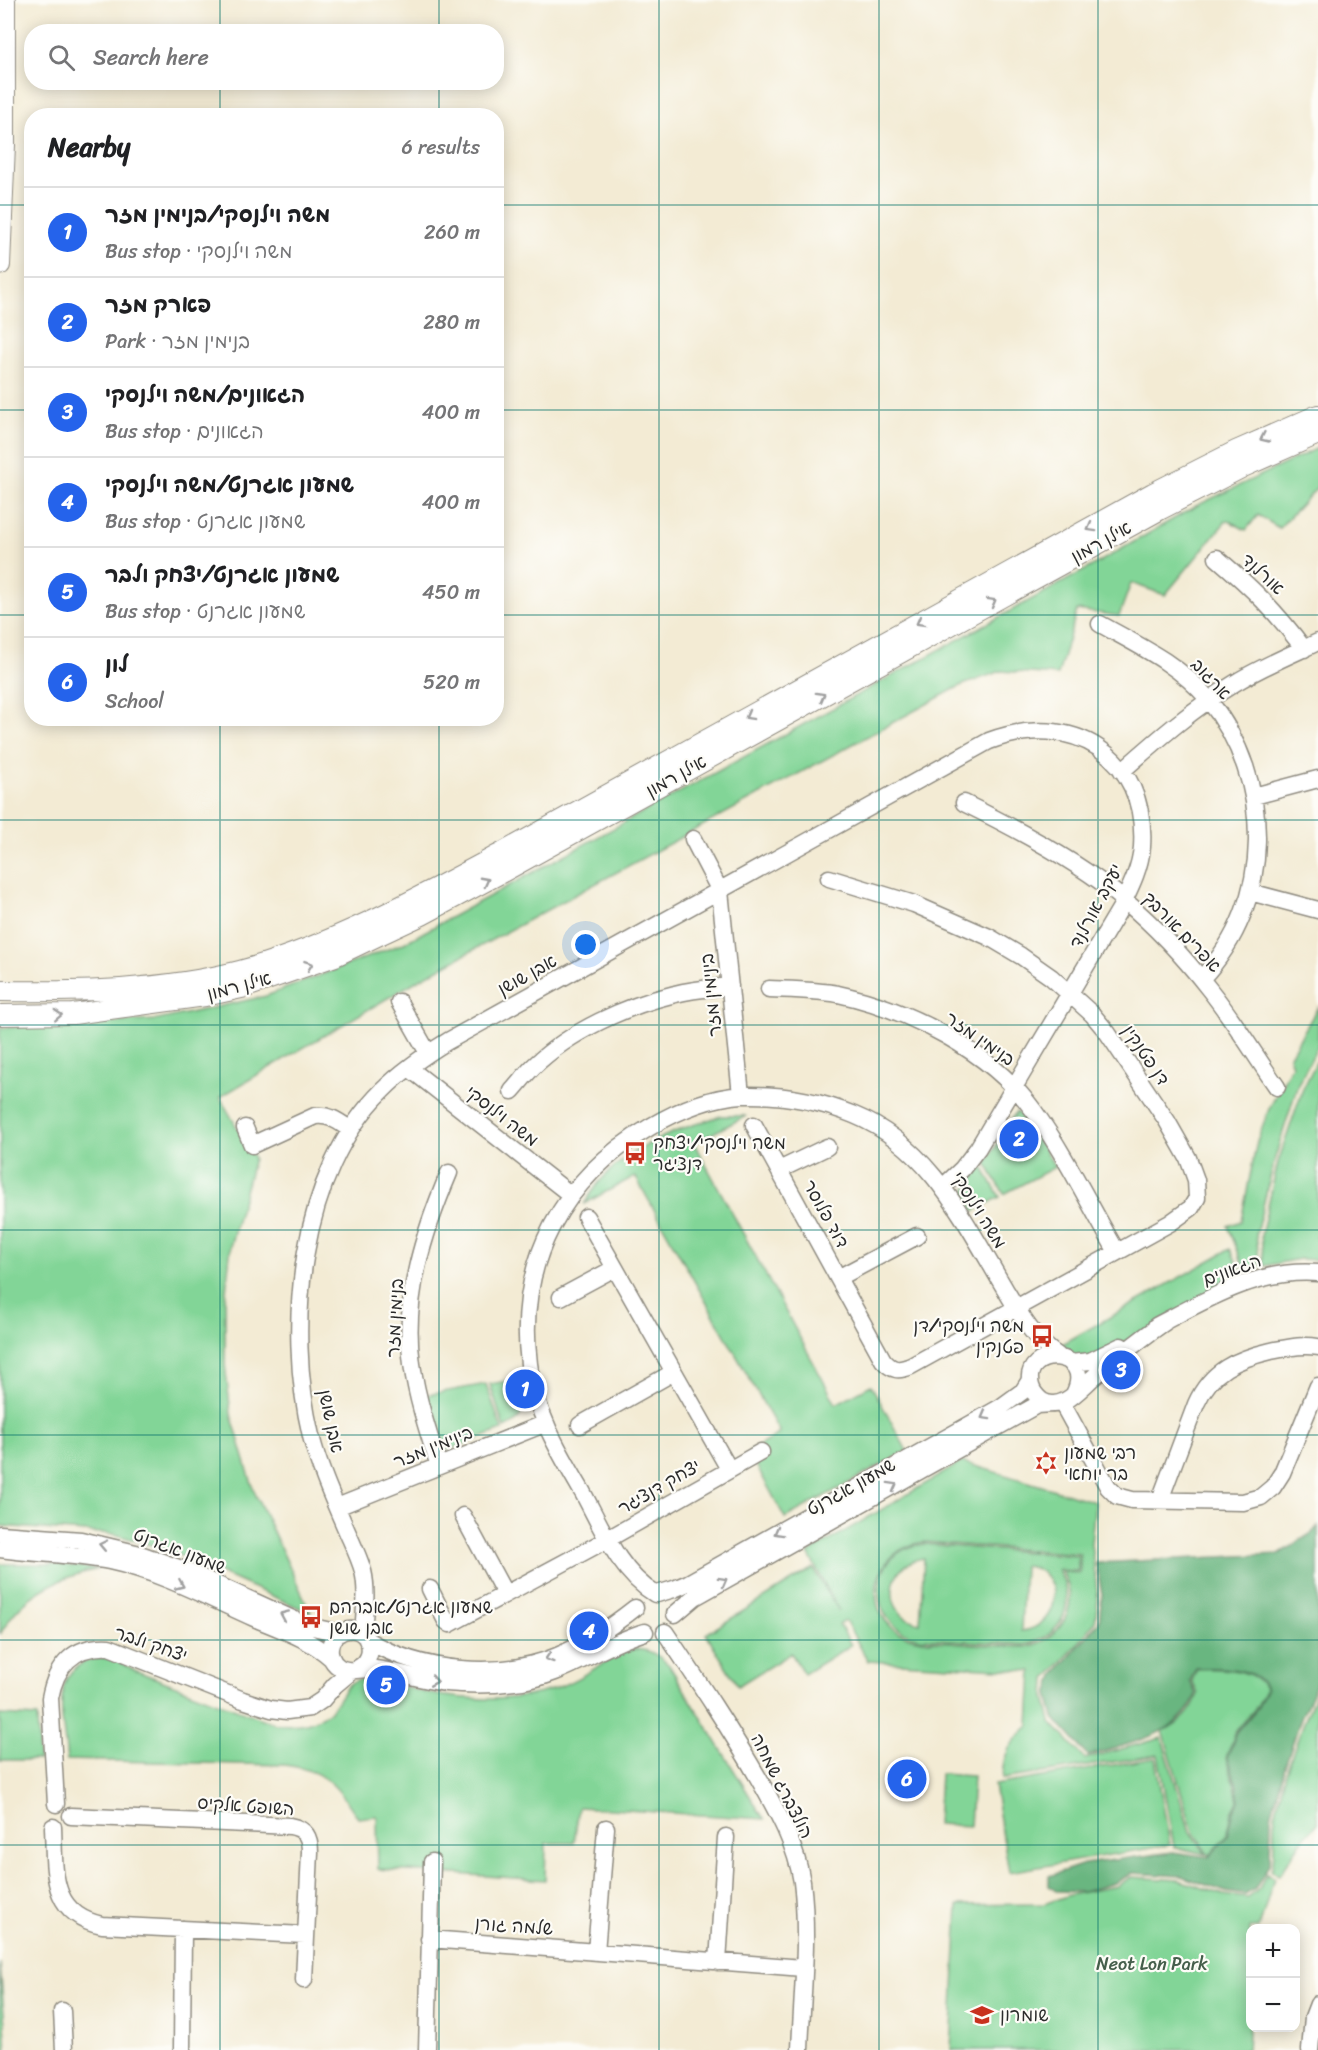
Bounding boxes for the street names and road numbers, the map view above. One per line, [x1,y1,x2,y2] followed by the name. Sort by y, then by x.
[1065,512,1138,572] street label: אילן רמון
[1233,545,1293,603] street label: אורלנד
[1183,650,1239,708] street label: ארגוב
[640,746,713,806] street label: אילן רמון
[1060,858,1132,954] street label: יעקב אורלנד
[1135,884,1230,980] street label: אפרים אורבך
[491,945,563,1005] street label: אבן שושן
[691,952,731,1038] street label: בינימין מזר
[203,962,275,1010] street label: אילן רמון
[938,1003,1022,1075] street label: בנימין מזר
[1114,1018,1178,1092] street label: דן פטנקין
[458,1077,546,1155] street label: משה וילנסקי
[943,1165,1015,1255] street label: משה וילנסקי
[794,1174,858,1254] street label: דוד פלוסר
[1198,1245,1266,1295] street label: הגאונים
[377,1277,413,1359] street label: בנימין מזר
[309,1386,353,1456] street label: אבן שושן
[388,1417,478,1477] street label: בינימין מזר
[800,1449,902,1525] street label: שמעון אגרנט
[611,1450,707,1524] street label: יצחק דנציגר
[128,1518,232,1584] street label: שמעון אגרנט
[110,1617,192,1671] street label: יצחק ולבר
[742,1727,822,1845] street label: הולצברג שמחה
[196,1787,296,1825] street label: השופט אלקיס
[474,1907,554,1945] street label: שלמה גורן

